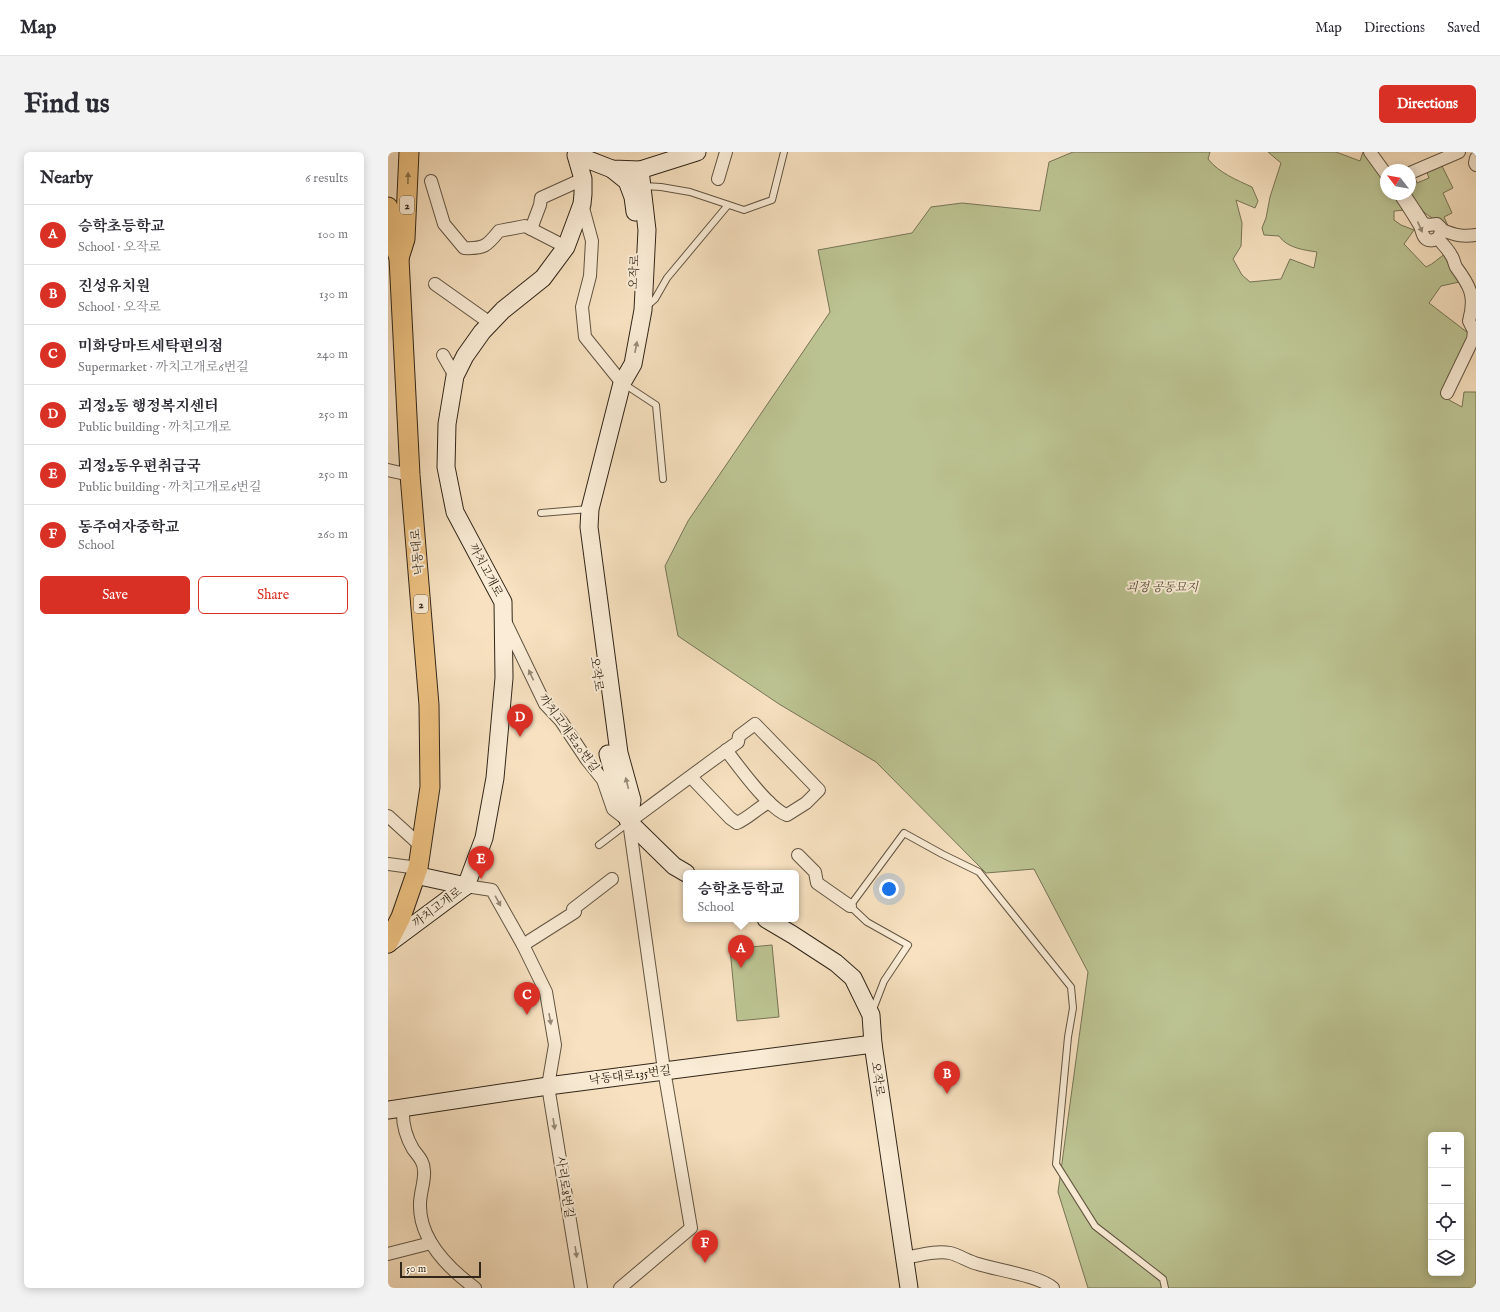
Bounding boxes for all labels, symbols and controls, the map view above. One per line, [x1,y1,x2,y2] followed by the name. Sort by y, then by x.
[20,16,56,40] text: Map
[1315,19,1342,37] text: Map
[1364,19,1425,37] text: Directions
[1447,19,1480,37] text: Saved
[1379,85,1476,123] button: Directions
[24,87,110,122] text: Find us
[1380,164,1416,200] north arrow
[40,168,93,189] text: Nearby
[305,170,348,187] text: 6 results
[405,171,411,184] one-way arrow
[400,196,414,214] road number: 2
[78,217,165,236] text: 승학초등학교
[1417,221,1423,233] one-way arrow
[49,226,57,243] text: A
[318,226,348,243] text: 100 m
[78,239,161,256] text: School · 오작로
[626,254,643,290] street label: 오작로
[78,277,150,296] text: 진성유치원
[49,286,57,303] text: B
[319,286,348,303] text: 130 m
[78,299,161,316] text: School · 오작로
[78,337,223,356] text: 미화당마트세탁편의점
[633,341,639,353] one-way arrow
[48,346,58,363] text: C
[316,346,348,363] text: 240 m
[78,359,249,376] text: Supermarket · 까치고개로6번길
[78,397,219,416] text: 괴정2동 행정복지센터
[48,406,58,423] text: D
[318,406,348,423] text: 250 m
[78,419,231,436] text: Public building · 까치고개로
[78,457,201,476] text: 괴정2동우편취급국
[48,466,58,483] text: E
[318,466,348,483] text: 250 m
[78,479,262,496] text: Public building · 까치고개로6번길
[78,518,179,537] text: 동주여자중학교
[49,526,57,543] text: F
[317,526,348,543] text: 260 m
[408,528,427,576] street label: 낙동대로
[78,537,115,554] text: School
[465,541,506,600] street label: 까치고개로
[40,576,190,614] button: Save
[198,576,348,614] button: Share
[1126,580,1199,595] park label: 괴정 공동묘지
[414,595,428,613] road number: 2
[587,656,606,693] street label: 오작로
[528,669,534,681] one-way arrow
[535,691,602,775] street label: 까치고개로20번길
[507,704,533,737] pin: D
[624,777,630,789] one-way arrow
[468,846,494,879] pin: E
[683,870,799,922] popup
[879,879,899,899] your location
[698,880,784,899] text: 승학초등학교
[410,884,465,931] street label: 까치고개로
[494,895,501,907] one-way arrow
[698,899,734,916] text: School
[728,935,754,968] pin: A
[514,982,540,1015] pin: C
[547,1012,553,1025] one-way arrow
[868,1061,887,1098] street label: 오작로
[934,1061,960,1094] pin: B
[588,1063,672,1088] street label: 낙동대로135번길
[552,1118,558,1130] one-way arrow
[1428,1132,1464,1276] map controls
[1428,1132,1464,1168] button: +
[552,1155,577,1219] street label: 사리로8번길
[1428,1168,1464,1204] button: −
[1428,1204,1464,1240] button: locate
[692,1230,718,1263] pin: F
[1428,1240,1464,1276] button: layers
[573,1246,579,1259] one-way arrow
[400,1260,481,1279] scale bar
[406,1262,426,1276] text: 50 m

